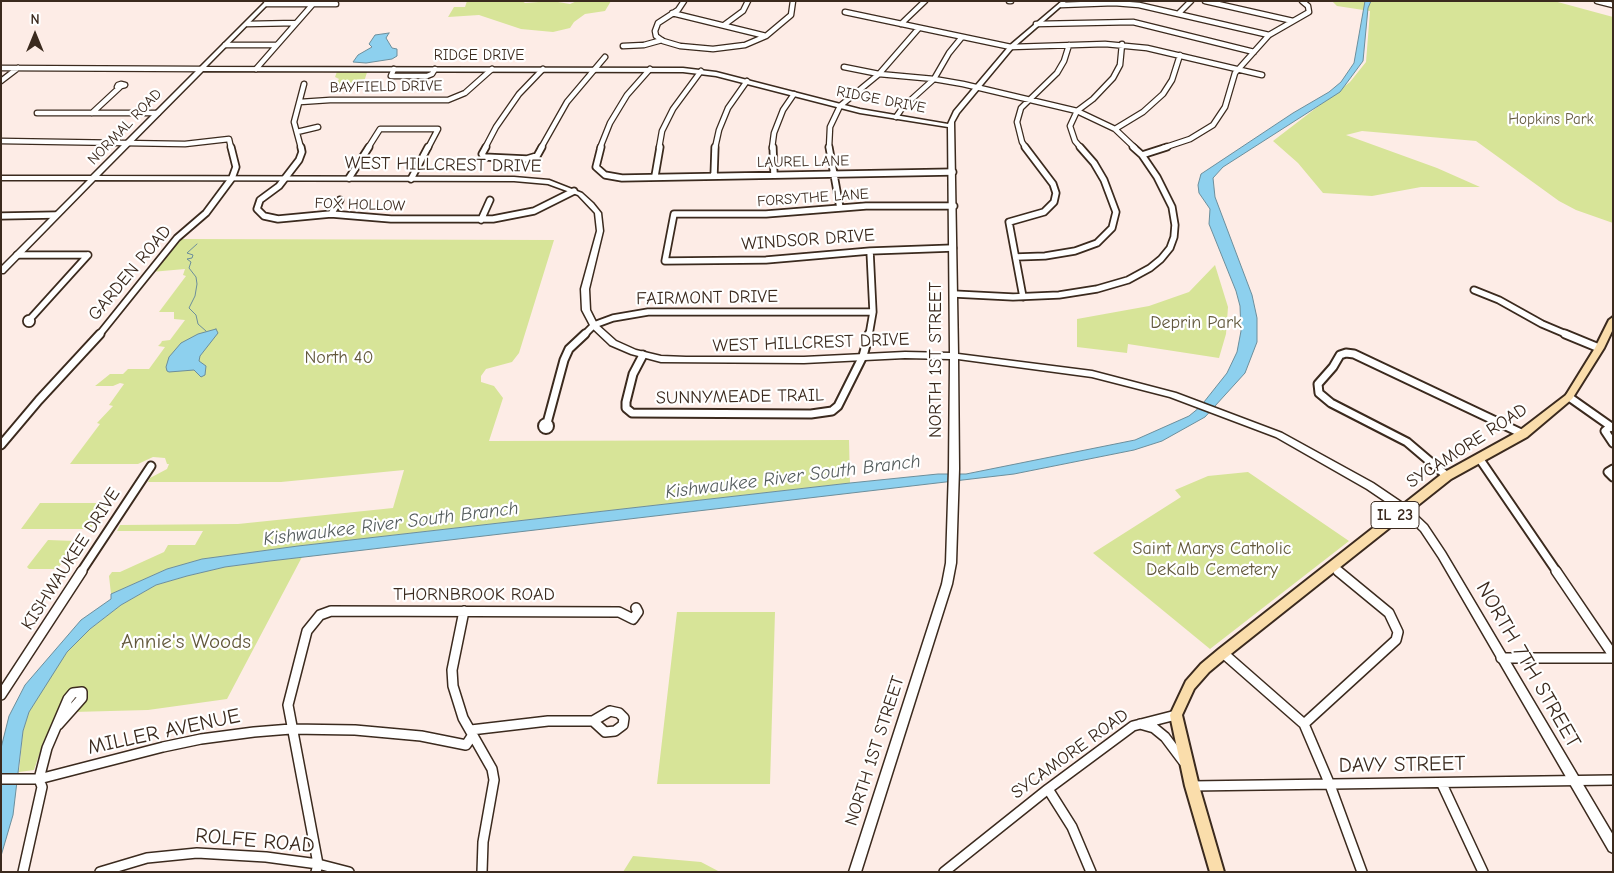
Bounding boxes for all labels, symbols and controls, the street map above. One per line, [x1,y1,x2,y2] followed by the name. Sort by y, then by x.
[10,10,60,60] north arrow
[30,11,40,28] text: N
[434,47,524,65] street label: RIDGE DRIVE
[329,77,443,97] street label: BAYFIELD DRIVE
[835,83,927,117] street label: RIDGE DRIVE
[84,85,166,169] street label: NORMAL ROAD
[1508,111,1594,129] park label: Hopkins Park
[344,152,542,178] street label: WEST HILLCREST DRIVE
[757,152,849,172] street label: LAUREL LANE
[757,185,869,211] street label: FORSYTHE LANE
[314,194,406,216] street label: FOX HOLLOW
[84,221,176,325] street label: GARDEN ROAD
[741,225,875,255] street label: WINDSOR DRIVE
[925,282,947,438] street label: NORTH 1ST STREET
[636,286,778,310] street label: FAIRMONT DRIVE
[1150,312,1242,334] park label: Deprin Park
[712,329,910,357] street label: WEST HILLCREST DRIVE
[305,347,373,369] park label: North 40
[656,385,824,409] street label: SUNNYMEADE TRAIL
[1403,399,1531,493] street label: SYCAMORE ROAD
[664,450,922,504] water label: Kishwaukee River South Branch
[17,484,125,634] street label: KISHWAUKEE DRIVE
[262,497,520,551] water label: Kishwaukee River South Branch
[1371,502,1419,528] road number: IL 23
[1133,538,1291,580] park label: Saint Marys Catholic DeKalb Cemetery
[1470,578,1586,752] street label: NORTH 7TH STREET
[393,584,555,606] street label: THORNBROOK ROAD
[121,629,251,655] park label: Annie's Woods
[841,673,909,829] street label: NORTH 1ST STREET
[85,704,243,760] street label: MILLER AVENUE
[1007,704,1133,804] street label: SYCAMORE ROAD
[1338,751,1466,779] street label: DAVY STREET
[194,823,316,859] street label: ROLFE ROAD

